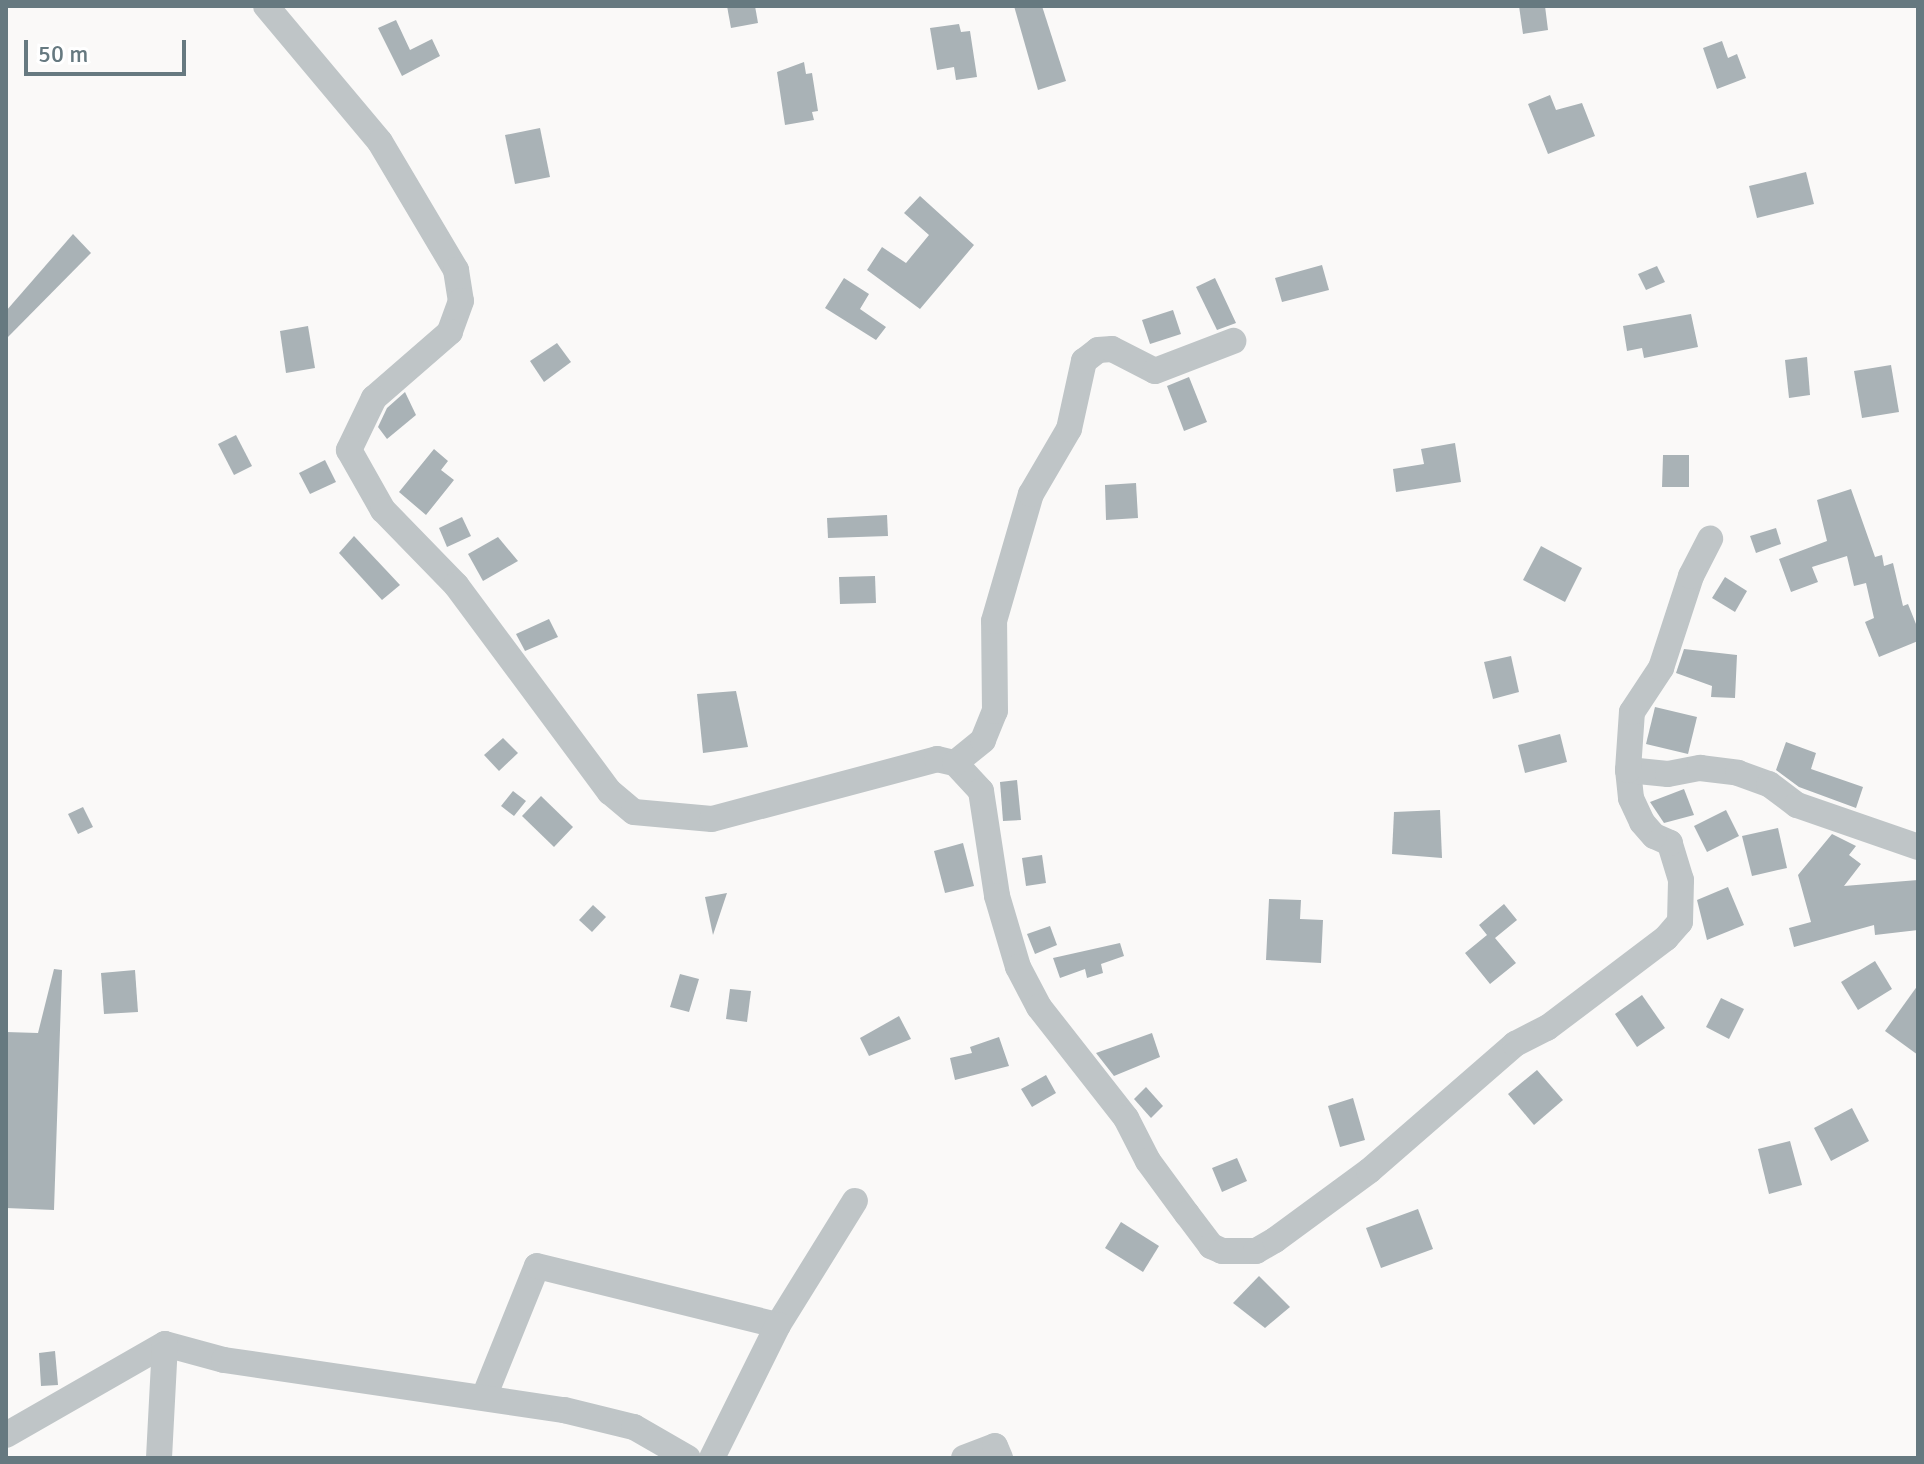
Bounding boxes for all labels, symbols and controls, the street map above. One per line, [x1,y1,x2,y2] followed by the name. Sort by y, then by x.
[28,24,190,74] scale bar
[38,39,88,69] text: 50 m

